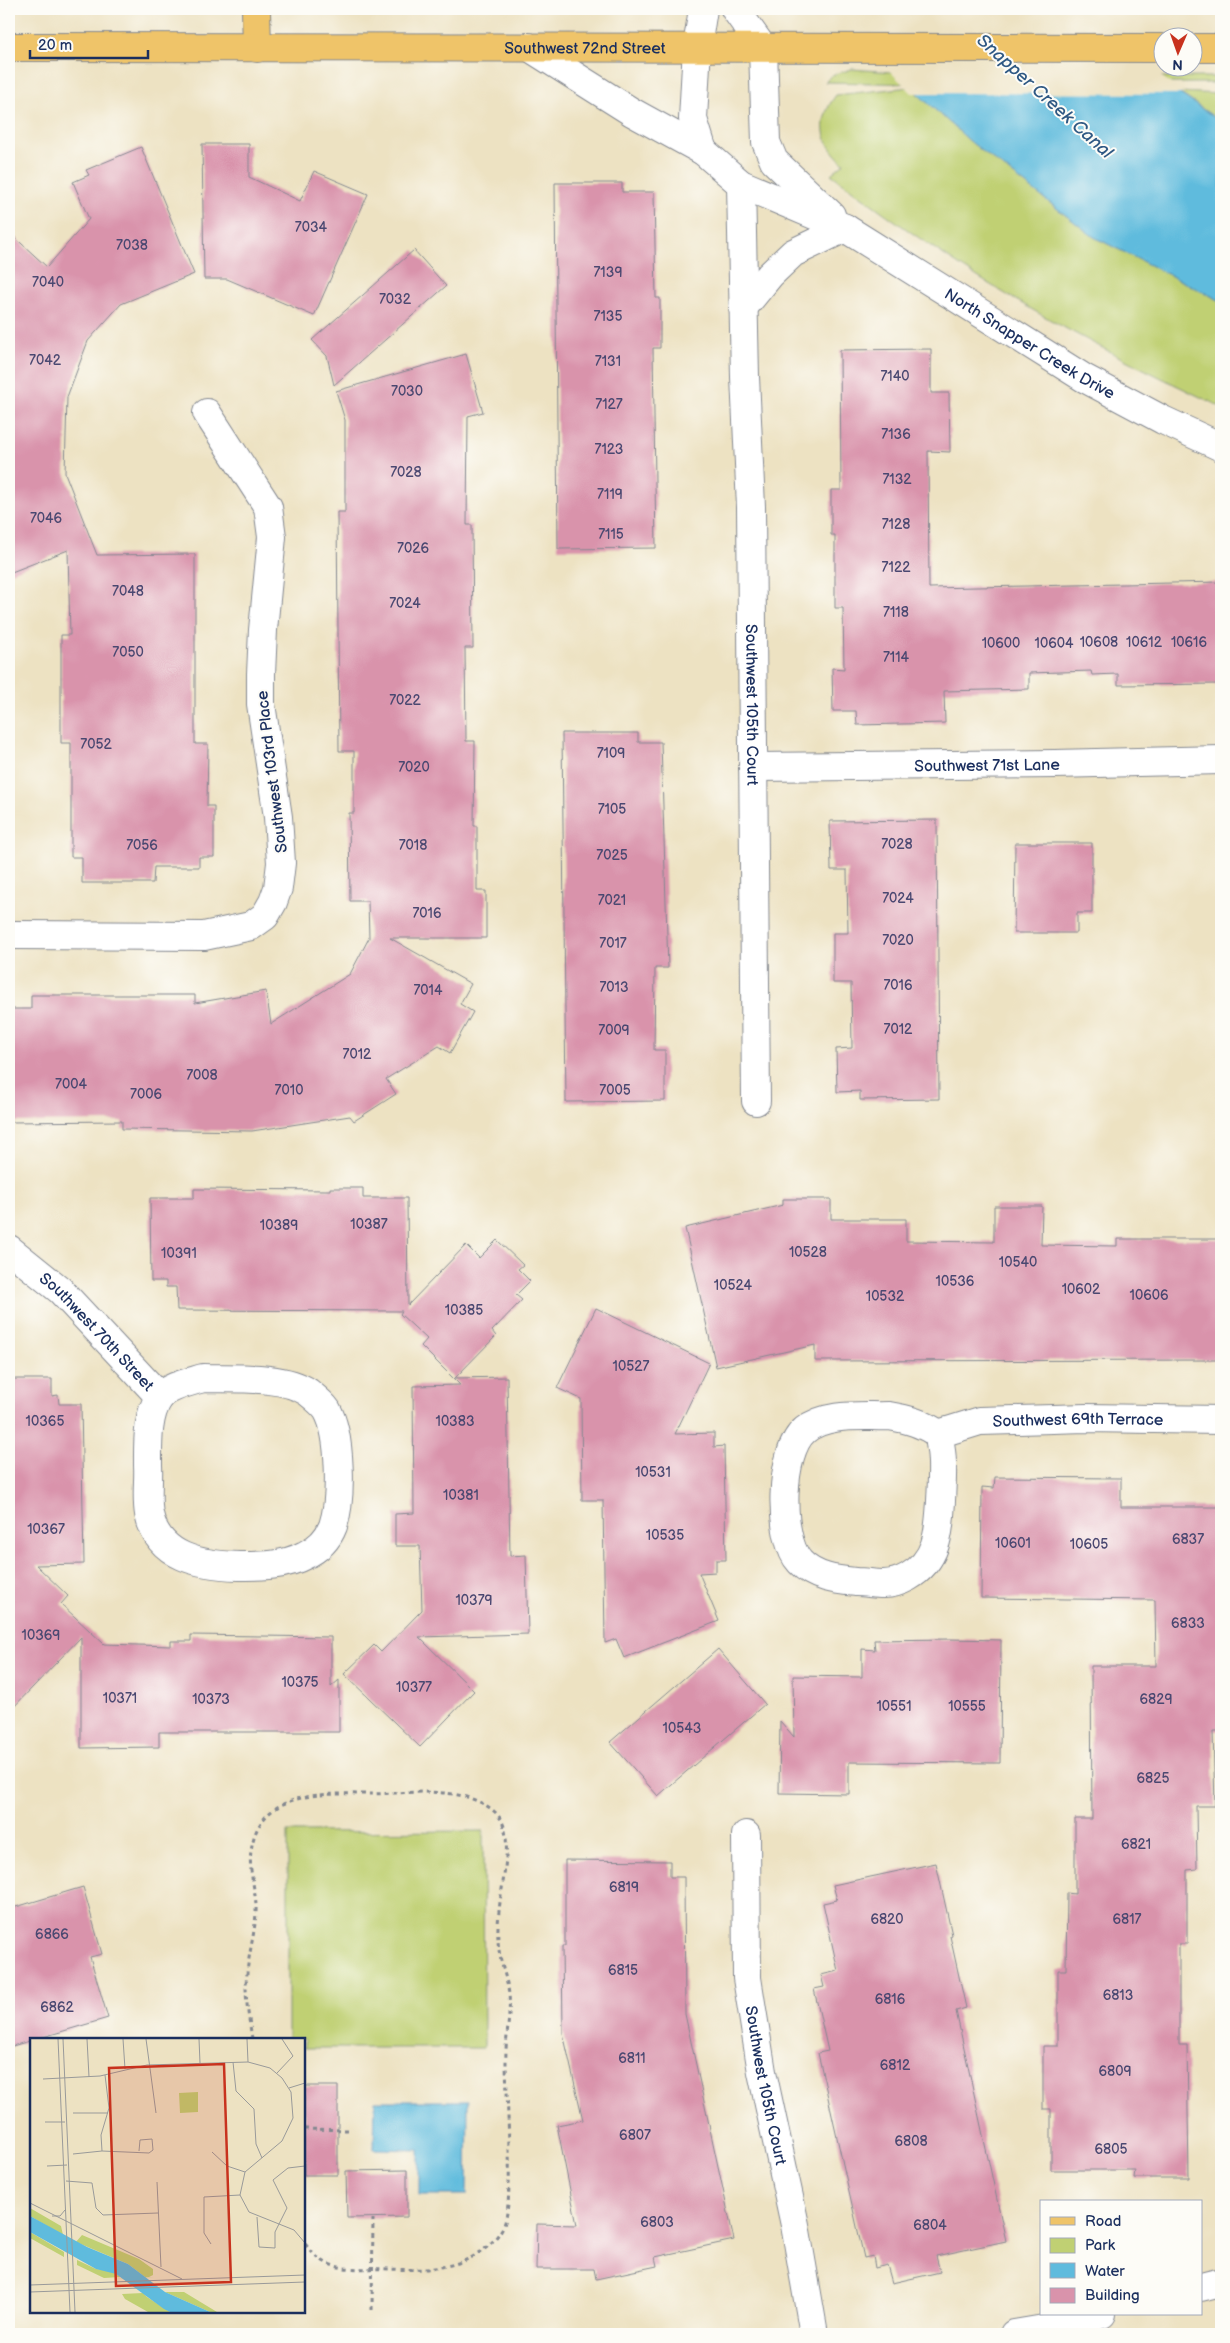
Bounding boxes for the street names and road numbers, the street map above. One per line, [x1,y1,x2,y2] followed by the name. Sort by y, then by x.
[504,39,666,59] street label: Southwest 72nd Street
[941,285,1118,404] street label: North Snapper Creek Drive
[741,624,761,786] street label: Southwest 105th Court
[253,689,292,854] street label: Southwest 103rd Place
[914,756,1061,776] street label: Southwest 71st Lane
[35,1269,157,1396] street label: Southwest 70th Street
[992,1410,1164,1432] street label: Southwest 69th Terrace
[741,2005,790,2167] street label: Southwest 105th Court

